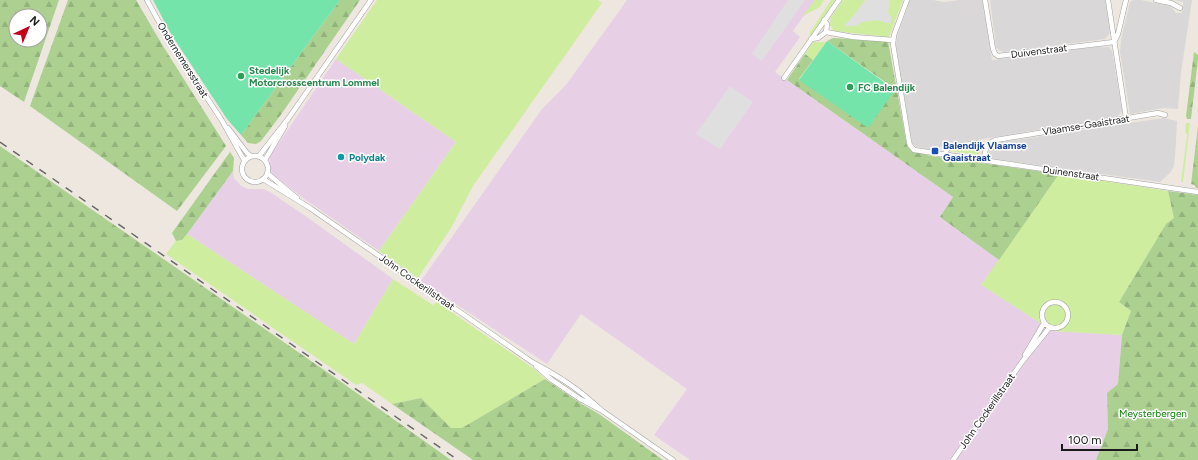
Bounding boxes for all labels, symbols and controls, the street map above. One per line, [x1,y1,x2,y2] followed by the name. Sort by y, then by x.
[8,8,48,48] north arrow
[27,14,42,29] text: N
[154,20,212,100] street label: Ondernemersstraat
[1010,41,1068,61] street label: Duivenstraat
[249,64,379,89] place label: Stedelijk Motorcrosscentrum Lommel
[236,71,246,81] marker: Stedelijk Motorcrosscentrum Lommel
[858,81,916,94] place label: FC Balendijk
[845,82,855,92] marker: FC Balendijk
[1041,112,1131,138] street label: Vlaamse-Gaaistraat
[943,139,1027,164] place label: Balendijk Vlaamse Gaaistraat
[930,146,940,156] marker: Balendijk Vlaamse Gaaistraat
[349,151,386,164] place label: Polydak
[336,152,346,162] marker: Polydak
[1042,163,1100,183] street label: Duinenstraat
[377,251,457,313] street label: John Cockerillstraat
[956,371,1018,451] street label: John Cockerillstraat
[1119,407,1187,420] park label: Meysterbergen
[1062,426,1137,452] scale bar
[1068,433,1102,447] text: 100 m

